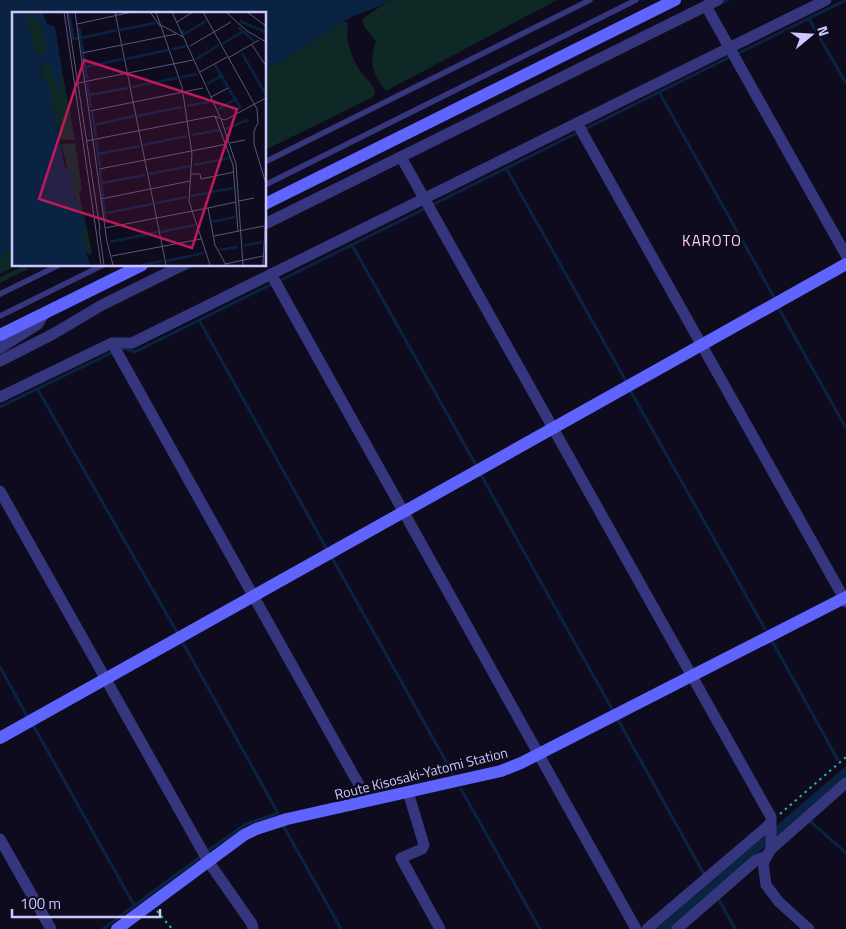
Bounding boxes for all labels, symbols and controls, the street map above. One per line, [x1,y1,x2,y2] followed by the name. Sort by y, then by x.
[786,10,836,60] north arrow
[12,12,266,266] inset map
[812,23,835,39] text: N
[682,229,742,252] district label: KAROTO
[332,741,510,805] street label: Route Kisosaki-Yatomi Station
[12,886,160,918] scale bar
[20,892,61,915] text: 100 m

